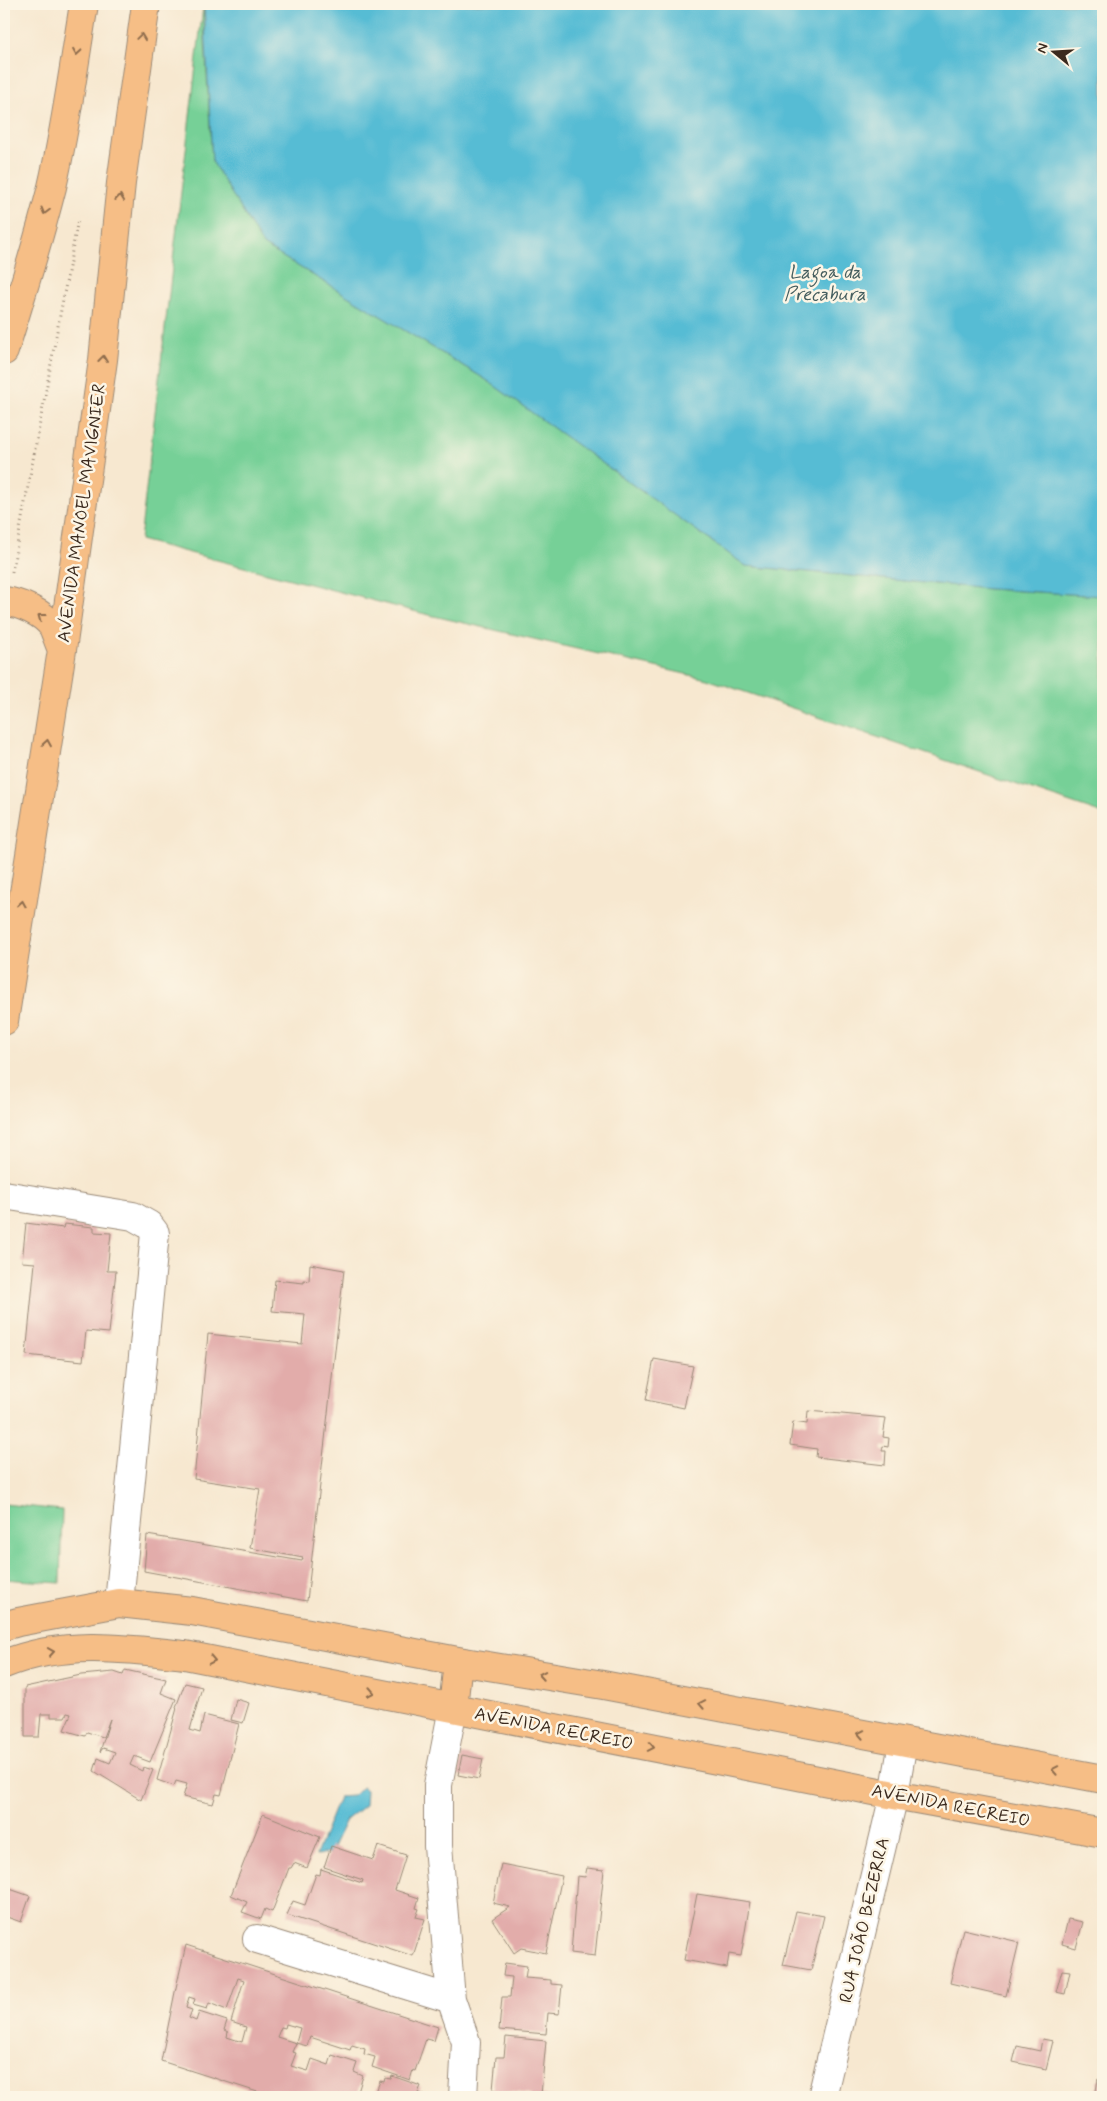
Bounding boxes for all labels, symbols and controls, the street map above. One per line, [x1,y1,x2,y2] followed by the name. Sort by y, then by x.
[1030,28,1080,78] north arrow
[135,32,146,40] one-way arrow
[1033,41,1053,56] text: N
[72,48,82,56] one-way arrow
[114,193,125,201] one-way arrow
[40,207,51,216] one-way arrow
[784,260,866,307] water label: Lagoa da Precabura
[97,355,108,363] one-way arrow
[52,382,112,644] street label: AVENIDA MANOEL MAVIGNIER
[38,614,47,622] one-way arrow
[41,739,52,747] one-way arrow
[16,900,27,908] one-way arrow
[46,1647,55,1657] one-way arrow
[207,1654,216,1665] one-way arrow
[537,1670,545,1681] one-way arrow
[367,1686,376,1696] one-way arrow
[697,1699,706,1709] one-way arrow
[472,1702,635,1756] street label: AVENIDA RECREIO
[857,1729,866,1739] one-way arrow
[646,1741,655,1751] one-way arrow
[1051,1766,1060,1776] one-way arrow
[869,1779,1032,1833] street label: AVENIDA RECREIO
[834,1835,896,2005] street label: RUA JOÃO BEZERRA

